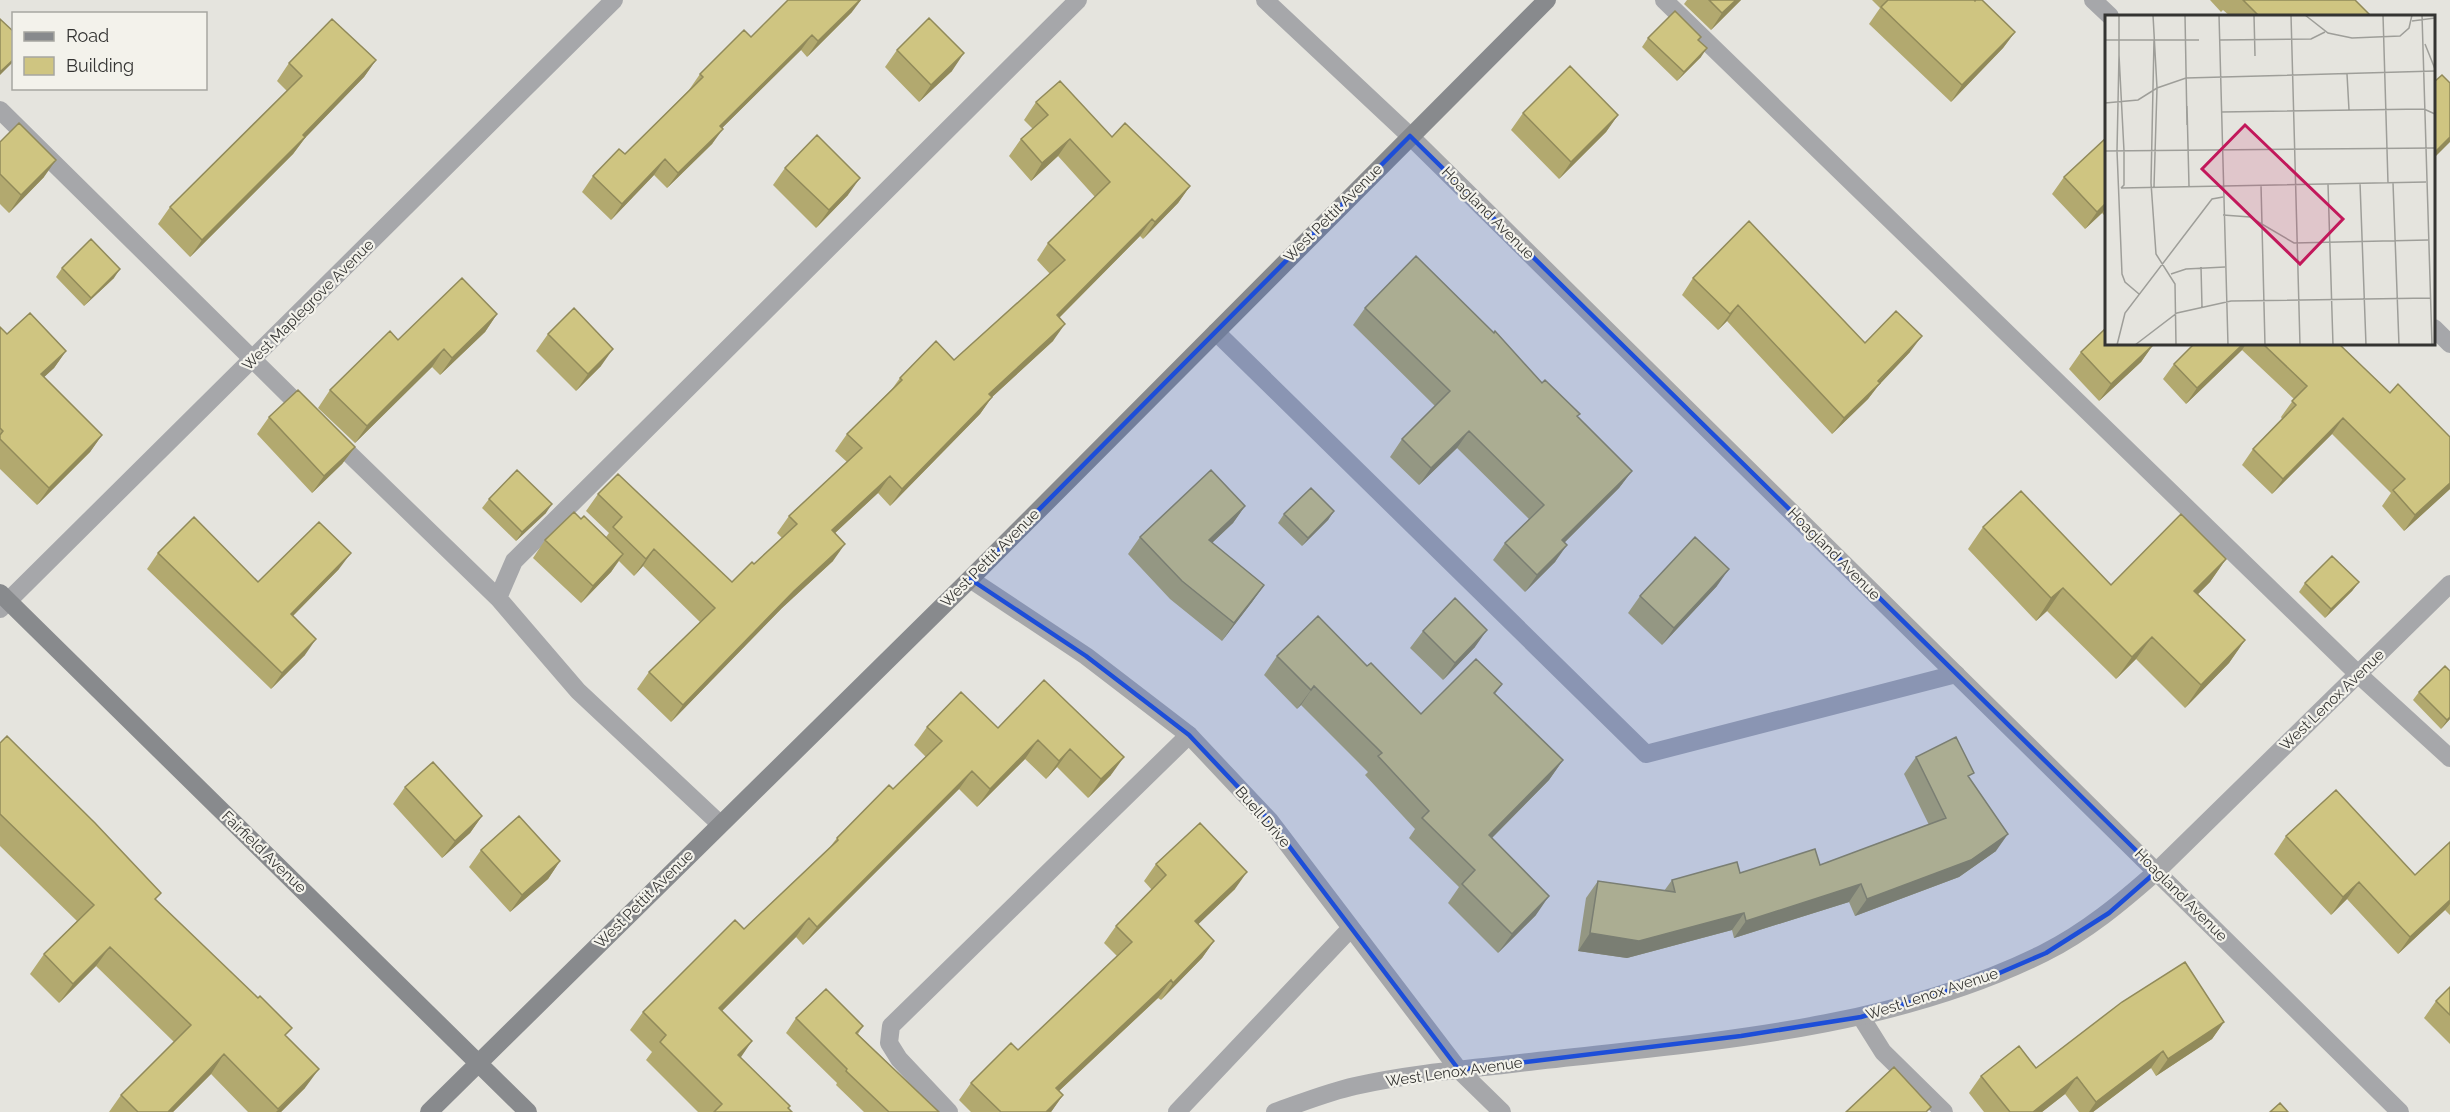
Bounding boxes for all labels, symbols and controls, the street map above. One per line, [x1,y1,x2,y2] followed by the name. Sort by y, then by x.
[12,12,207,90] legend
[2105,15,2435,345] inset map
[66,25,109,46] text: Road
[66,55,134,76] text: Building
[1280,160,1386,266] street label: West Pettit Avenue
[1438,163,1538,263] street label: Hoagland Avenue
[239,235,378,374] street label: West Maplegrove Avenue
[1784,504,1884,604] street label: Hoagland Avenue
[937,505,1043,611] street label: West Pettit Avenue
[2276,646,2388,754] street label: West Lenox Avenue
[1232,783,1295,851] street label: Buell Drive
[218,807,310,897] street label: Fairfield Avenue
[2131,845,2231,945] street label: Hoagland Avenue
[591,846,697,952] street label: West Pettit Avenue
[1864,964,2001,1024] street label: West Lenox Avenue
[1384,1053,1524,1091] street label: West Lenox Avenue

